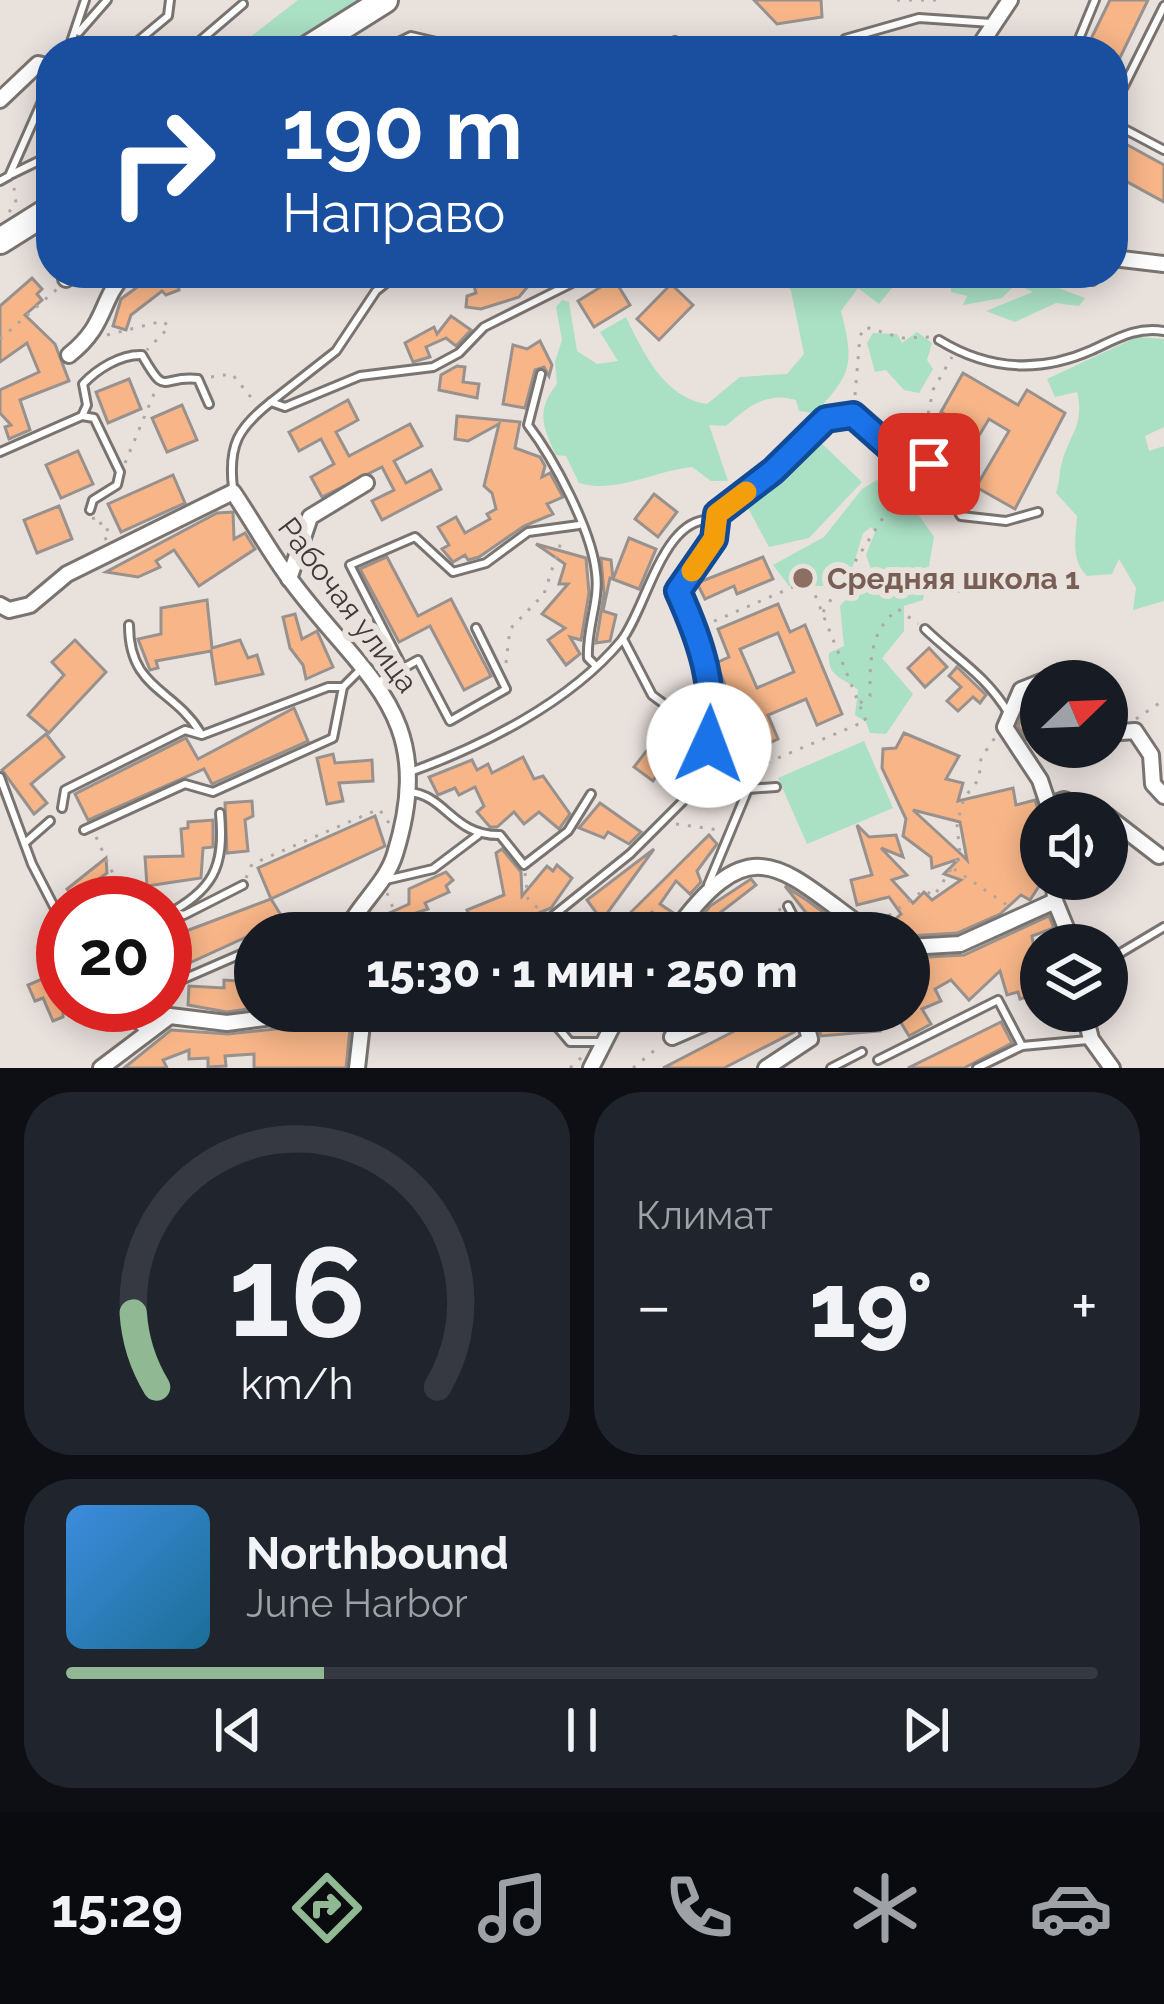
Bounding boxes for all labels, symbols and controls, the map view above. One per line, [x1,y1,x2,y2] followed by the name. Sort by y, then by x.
[282,80,523,179] text: 190 m
[84,84,240,240] icon: right
[282,181,505,245] text: Направо
[878,413,980,515] pin
[896,431,962,497] icon: arrive
[271,511,425,699] street label: Рабочая улица
[827,561,1080,596] place label: Средняя школа 1
[790,565,816,591] marker: Средняя школа 1
[1020,660,1128,768] north arrow
[1020,660,1128,1032] map controls
[646,682,772,808] position arrow
[1020,792,1128,900] button: sound
[36,876,192,1032] speed limit sign: 20
[1020,924,1128,1032] button: layers
[366,945,798,998] text: 15:30 · 1 мин · 250 m
[636,1192,773,1238] text: Климат
[228,1219,366,1365] text: 16
[809,1252,933,1358] text: 19°
[636,1267,672,1344] text: −
[1071,1267,1098,1344] text: +
[240,1358,354,1408] text: km/h
[246,1527,509,1580] text: Northbound
[246,1580,468,1626] text: June Harbor
[205,1697,271,1763] icon: previous
[549,1697,615,1763] icon: pause
[893,1697,959,1763] icon: next
[285,1866,369,1950] icon: directions
[471,1866,555,1950] icon: music
[657,1866,741,1950] icon: phone
[843,1866,927,1950] icon: climate
[1029,1866,1113,1950] icon: car
[51,1876,183,1940] text: 15:29

